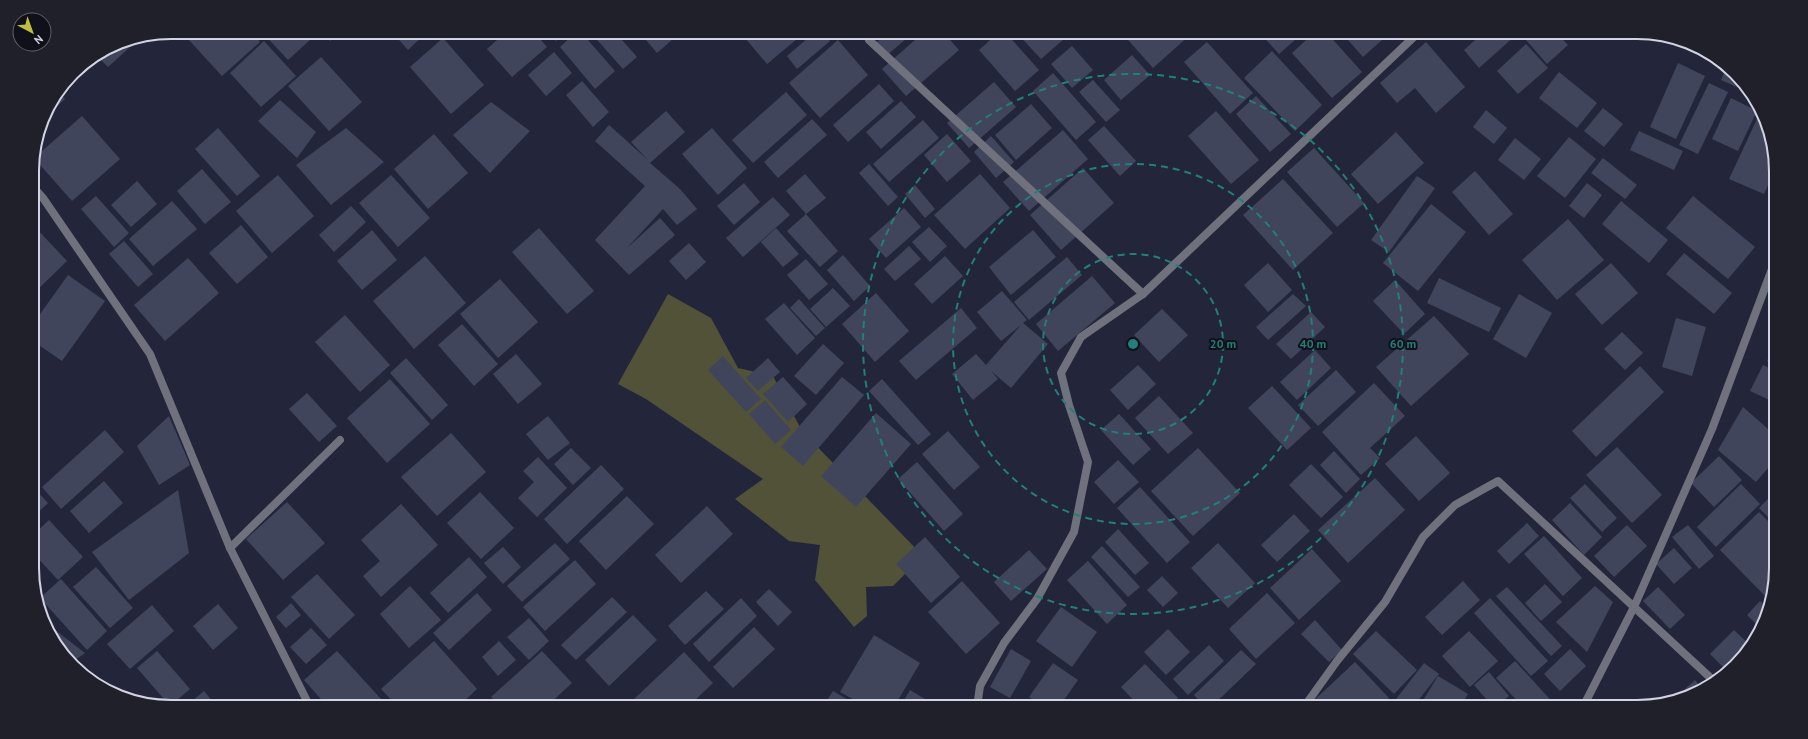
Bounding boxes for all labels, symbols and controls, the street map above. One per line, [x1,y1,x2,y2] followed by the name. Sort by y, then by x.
[12,12,52,52] north arrow
[31,32,46,47] text: N
[1210,336,1236,351] text: 20 m
[1300,336,1326,351] text: 40 m
[1390,336,1416,351] text: 60 m
[1126,337,1140,351] centre of rings

